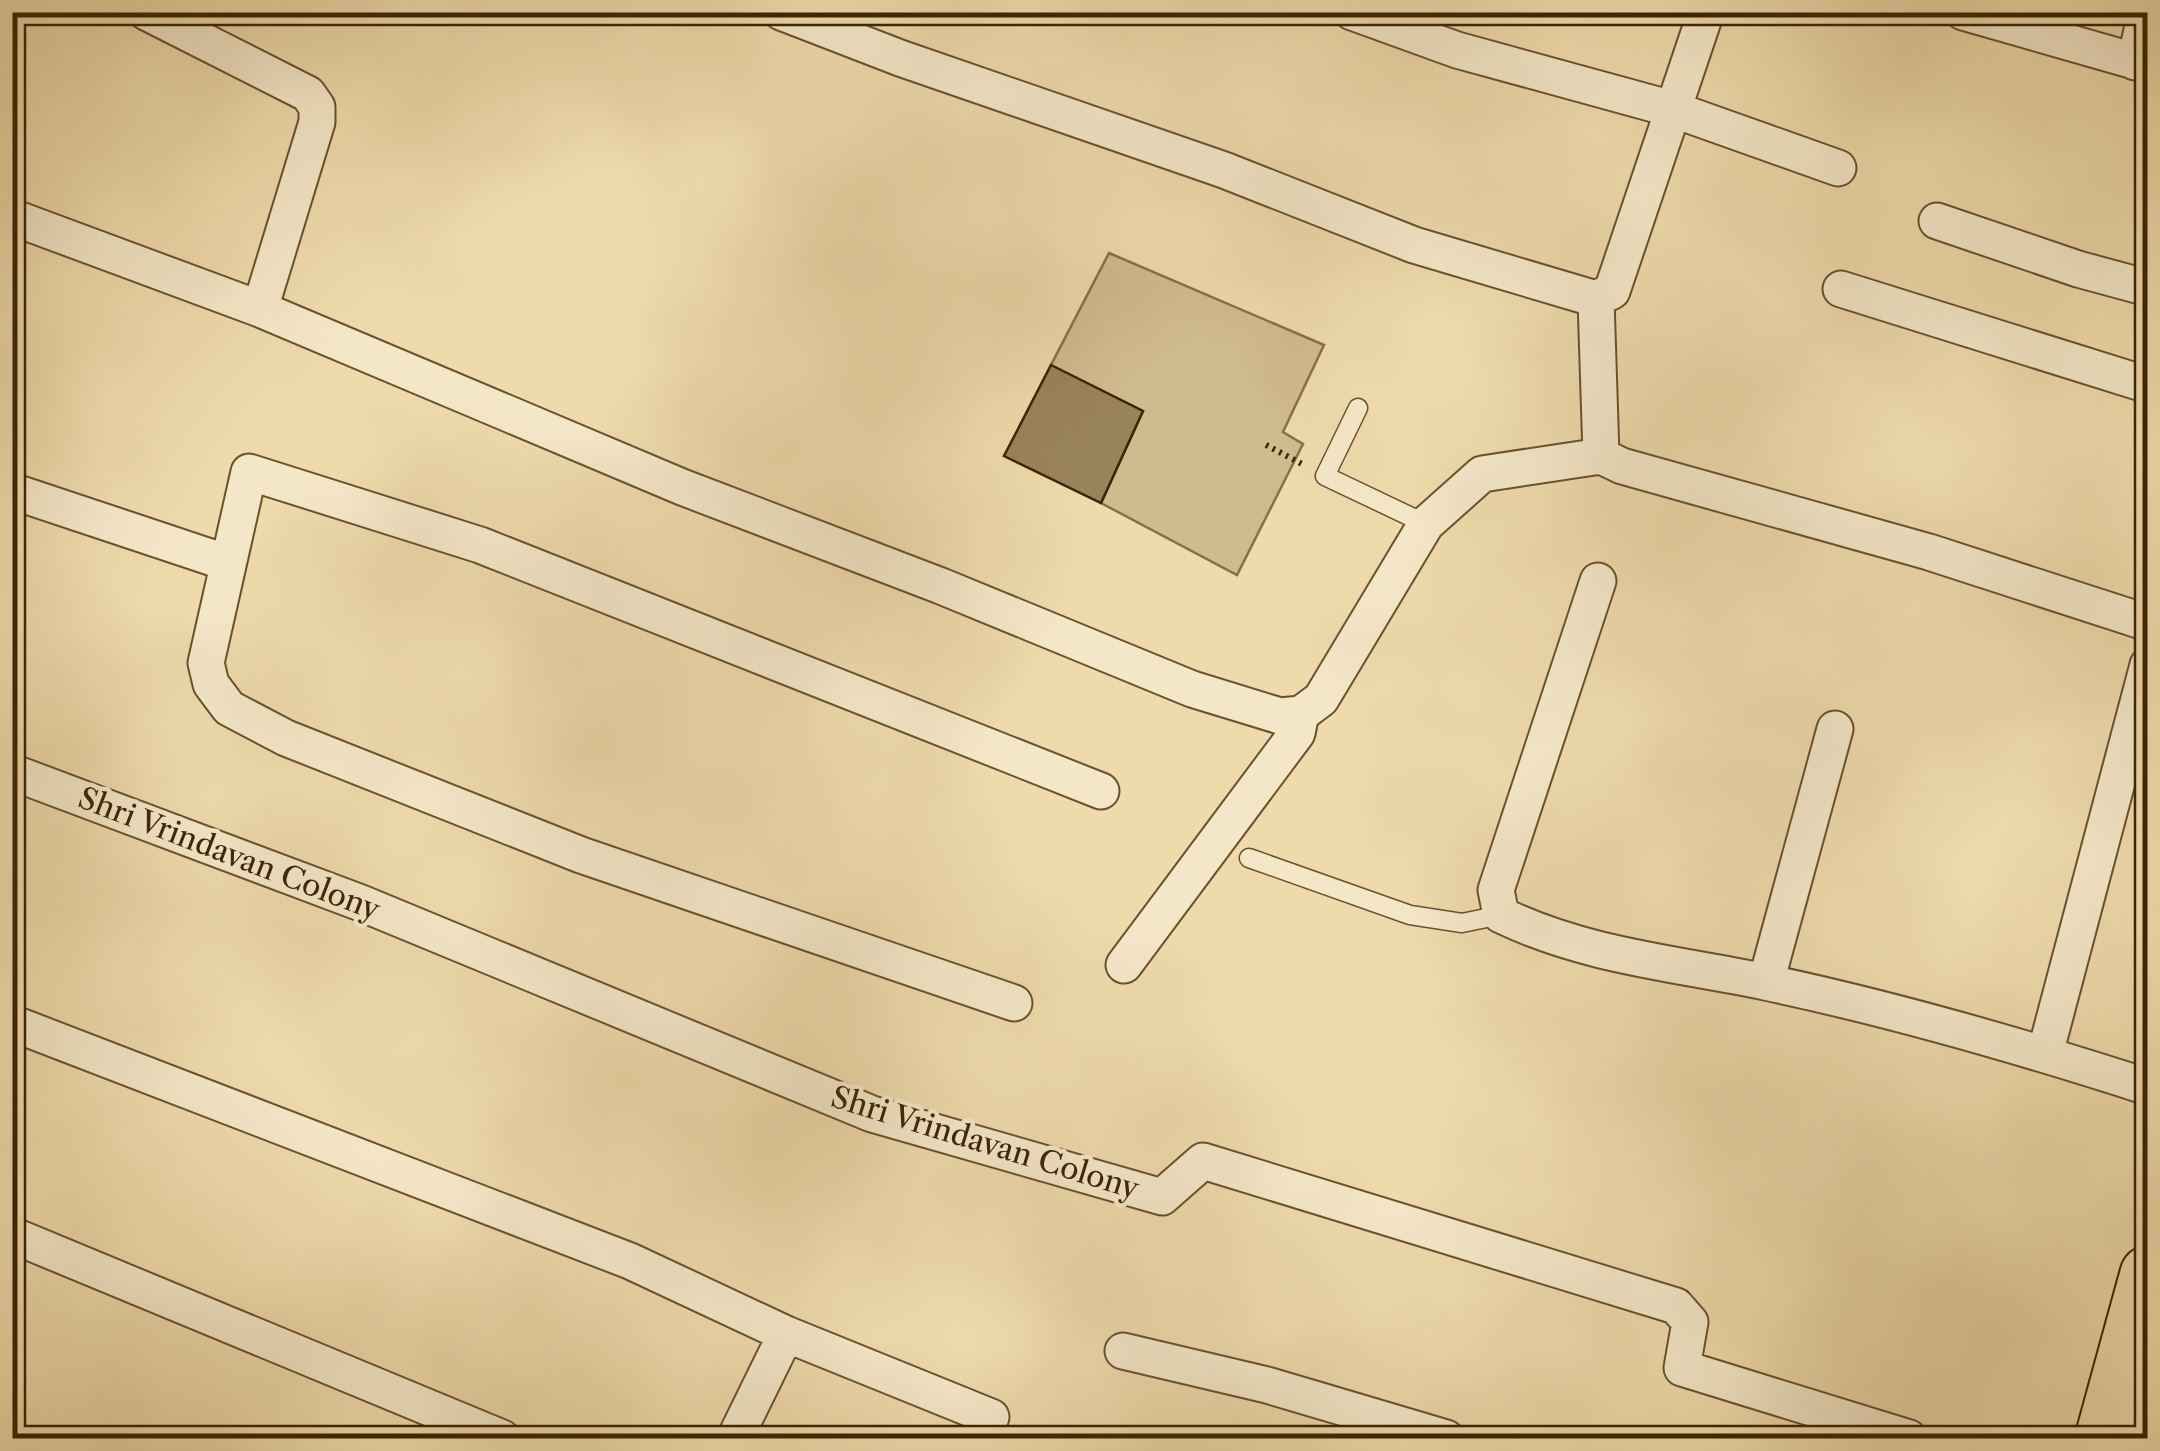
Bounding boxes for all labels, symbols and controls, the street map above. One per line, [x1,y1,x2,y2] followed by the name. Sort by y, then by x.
[73,779,385,928] street label: Shri Vrindavan Colony
[827,1078,1144,1207] street label: Shri Vrindavan Colony

